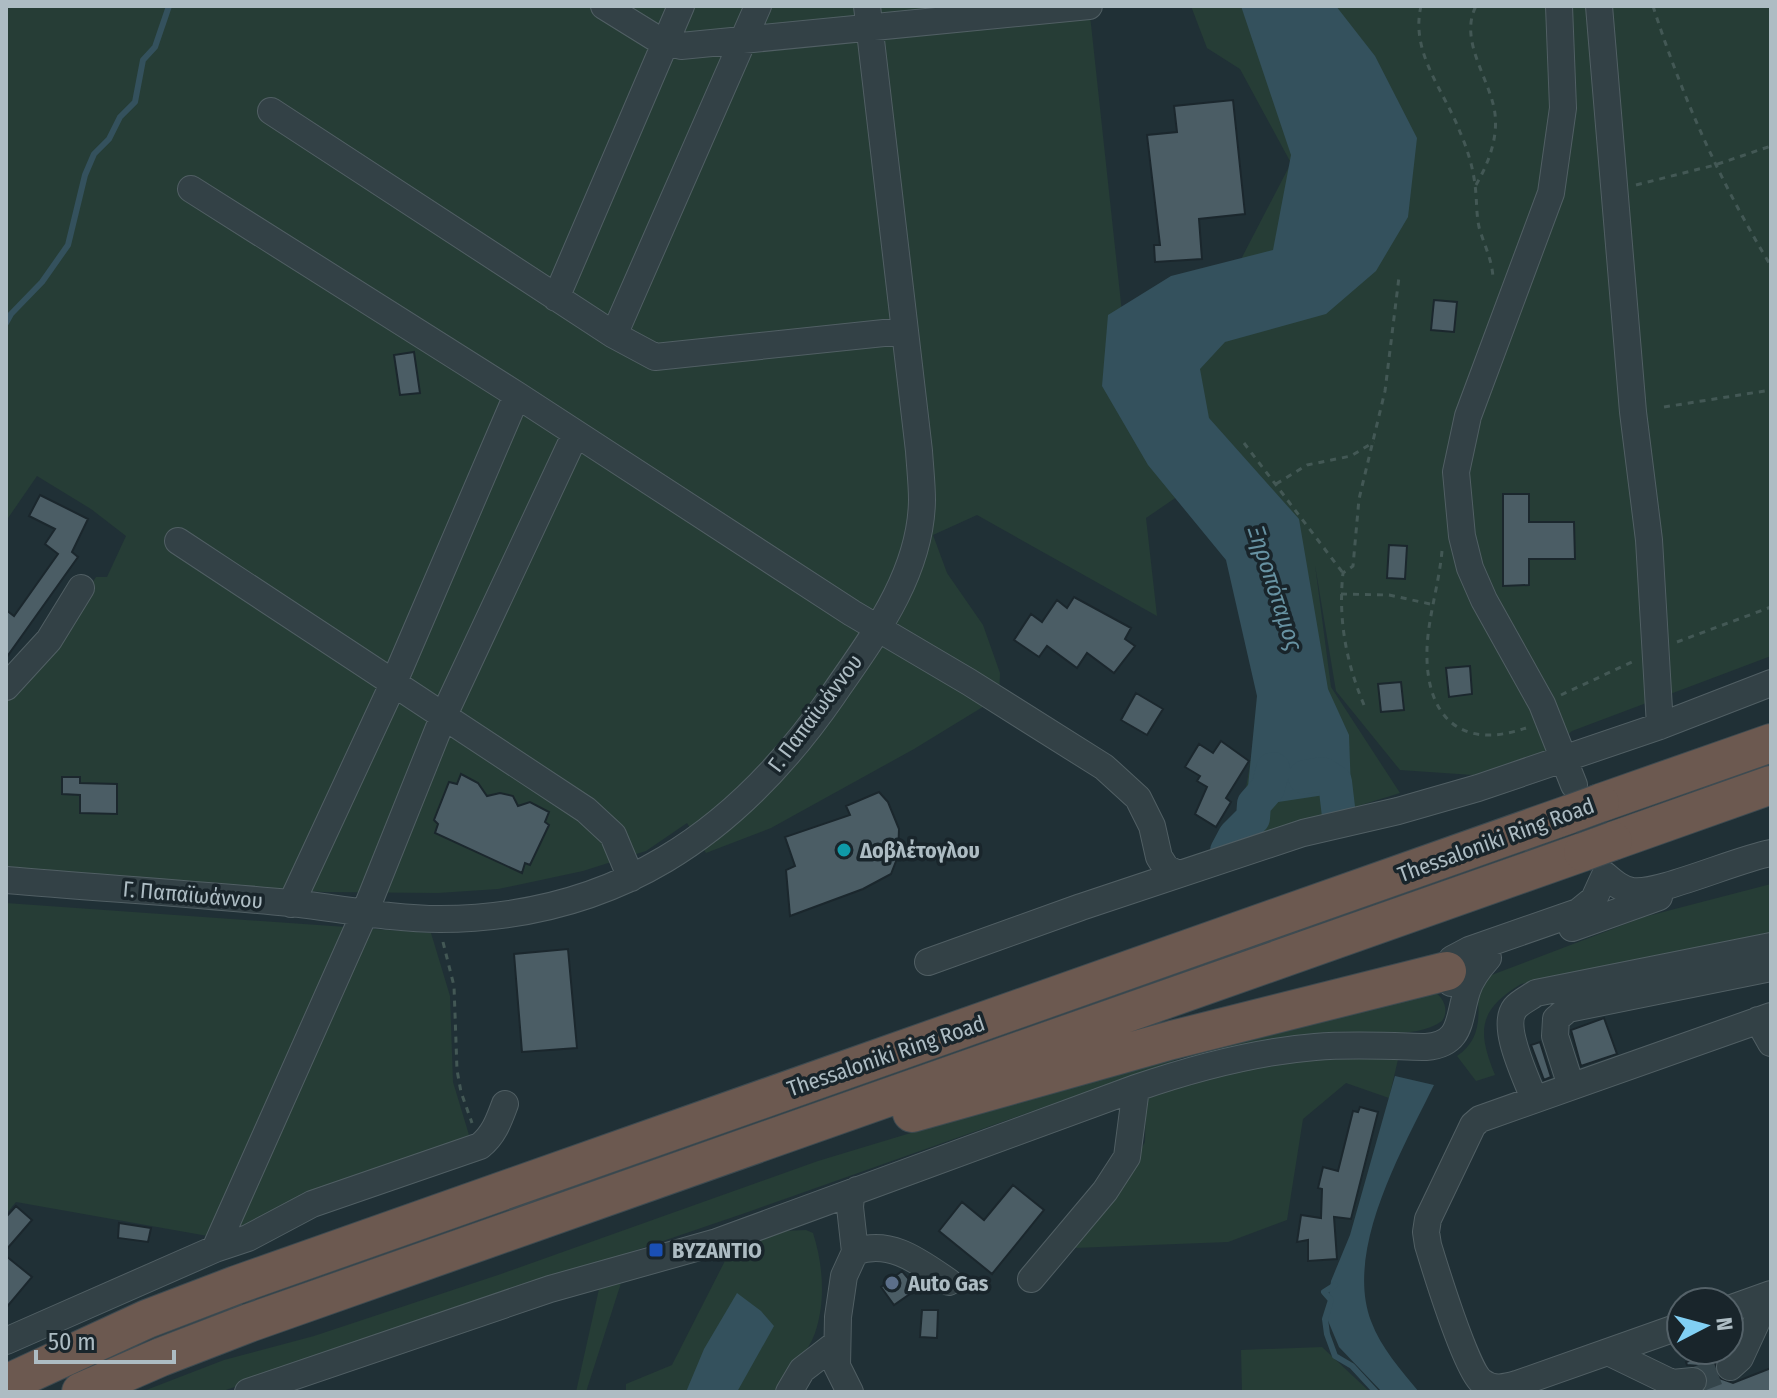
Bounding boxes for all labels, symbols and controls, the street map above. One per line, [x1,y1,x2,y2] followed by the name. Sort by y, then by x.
[1242,522,1309,655] water label: Ξηροπόταμος
[762,649,868,777] street label: Γ. Παπαϊωάννου
[1394,792,1598,888] street label: Thessaloniki Ring Road
[859,837,980,864] place label: Δοβλέτογλου
[835,841,853,859] marker: Δοβλέτογλου
[122,875,264,915] street label: Γ. Παπαϊωάννου
[784,1009,988,1103] street label: Thessaloniki Ring Road
[672,1237,762,1264] place label: ΒΥΖΑΝΤΙΟ
[647,1241,665,1259] marker: ΒΥΖΑΝΤΙΟ
[907,1270,989,1297] place label: Auto Gas
[883,1274,901,1292] marker: Auto Gas
[1665,1286,1745,1366] north arrow
[36,1314,174,1364] scale bar
[1710,1316,1739,1332] text: N
[48,1328,96,1356] text: 50 m

